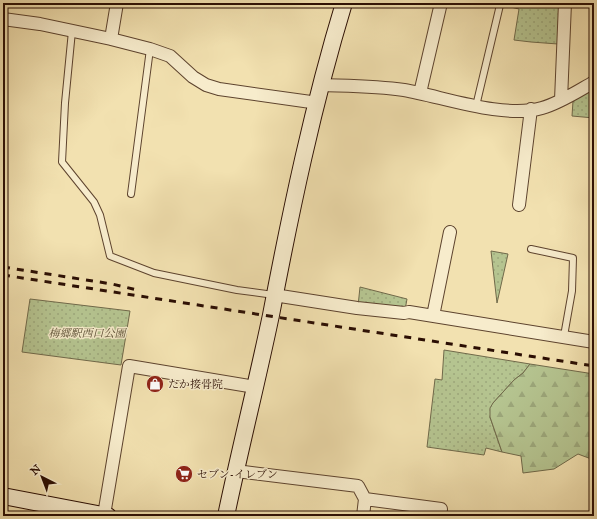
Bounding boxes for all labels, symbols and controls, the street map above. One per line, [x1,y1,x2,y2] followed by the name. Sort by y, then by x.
[49,327,127,340] park label: 梅郷駅西口公園
[145,374,165,394] shop icon: たか接骨院
[168,378,223,391] place label: たか接骨院
[22,457,62,497] north arrow
[28,462,44,478] text: N
[174,464,194,484] supermarket icon: セブン-イレブン
[197,468,278,481] place label: セブン-イレブン

